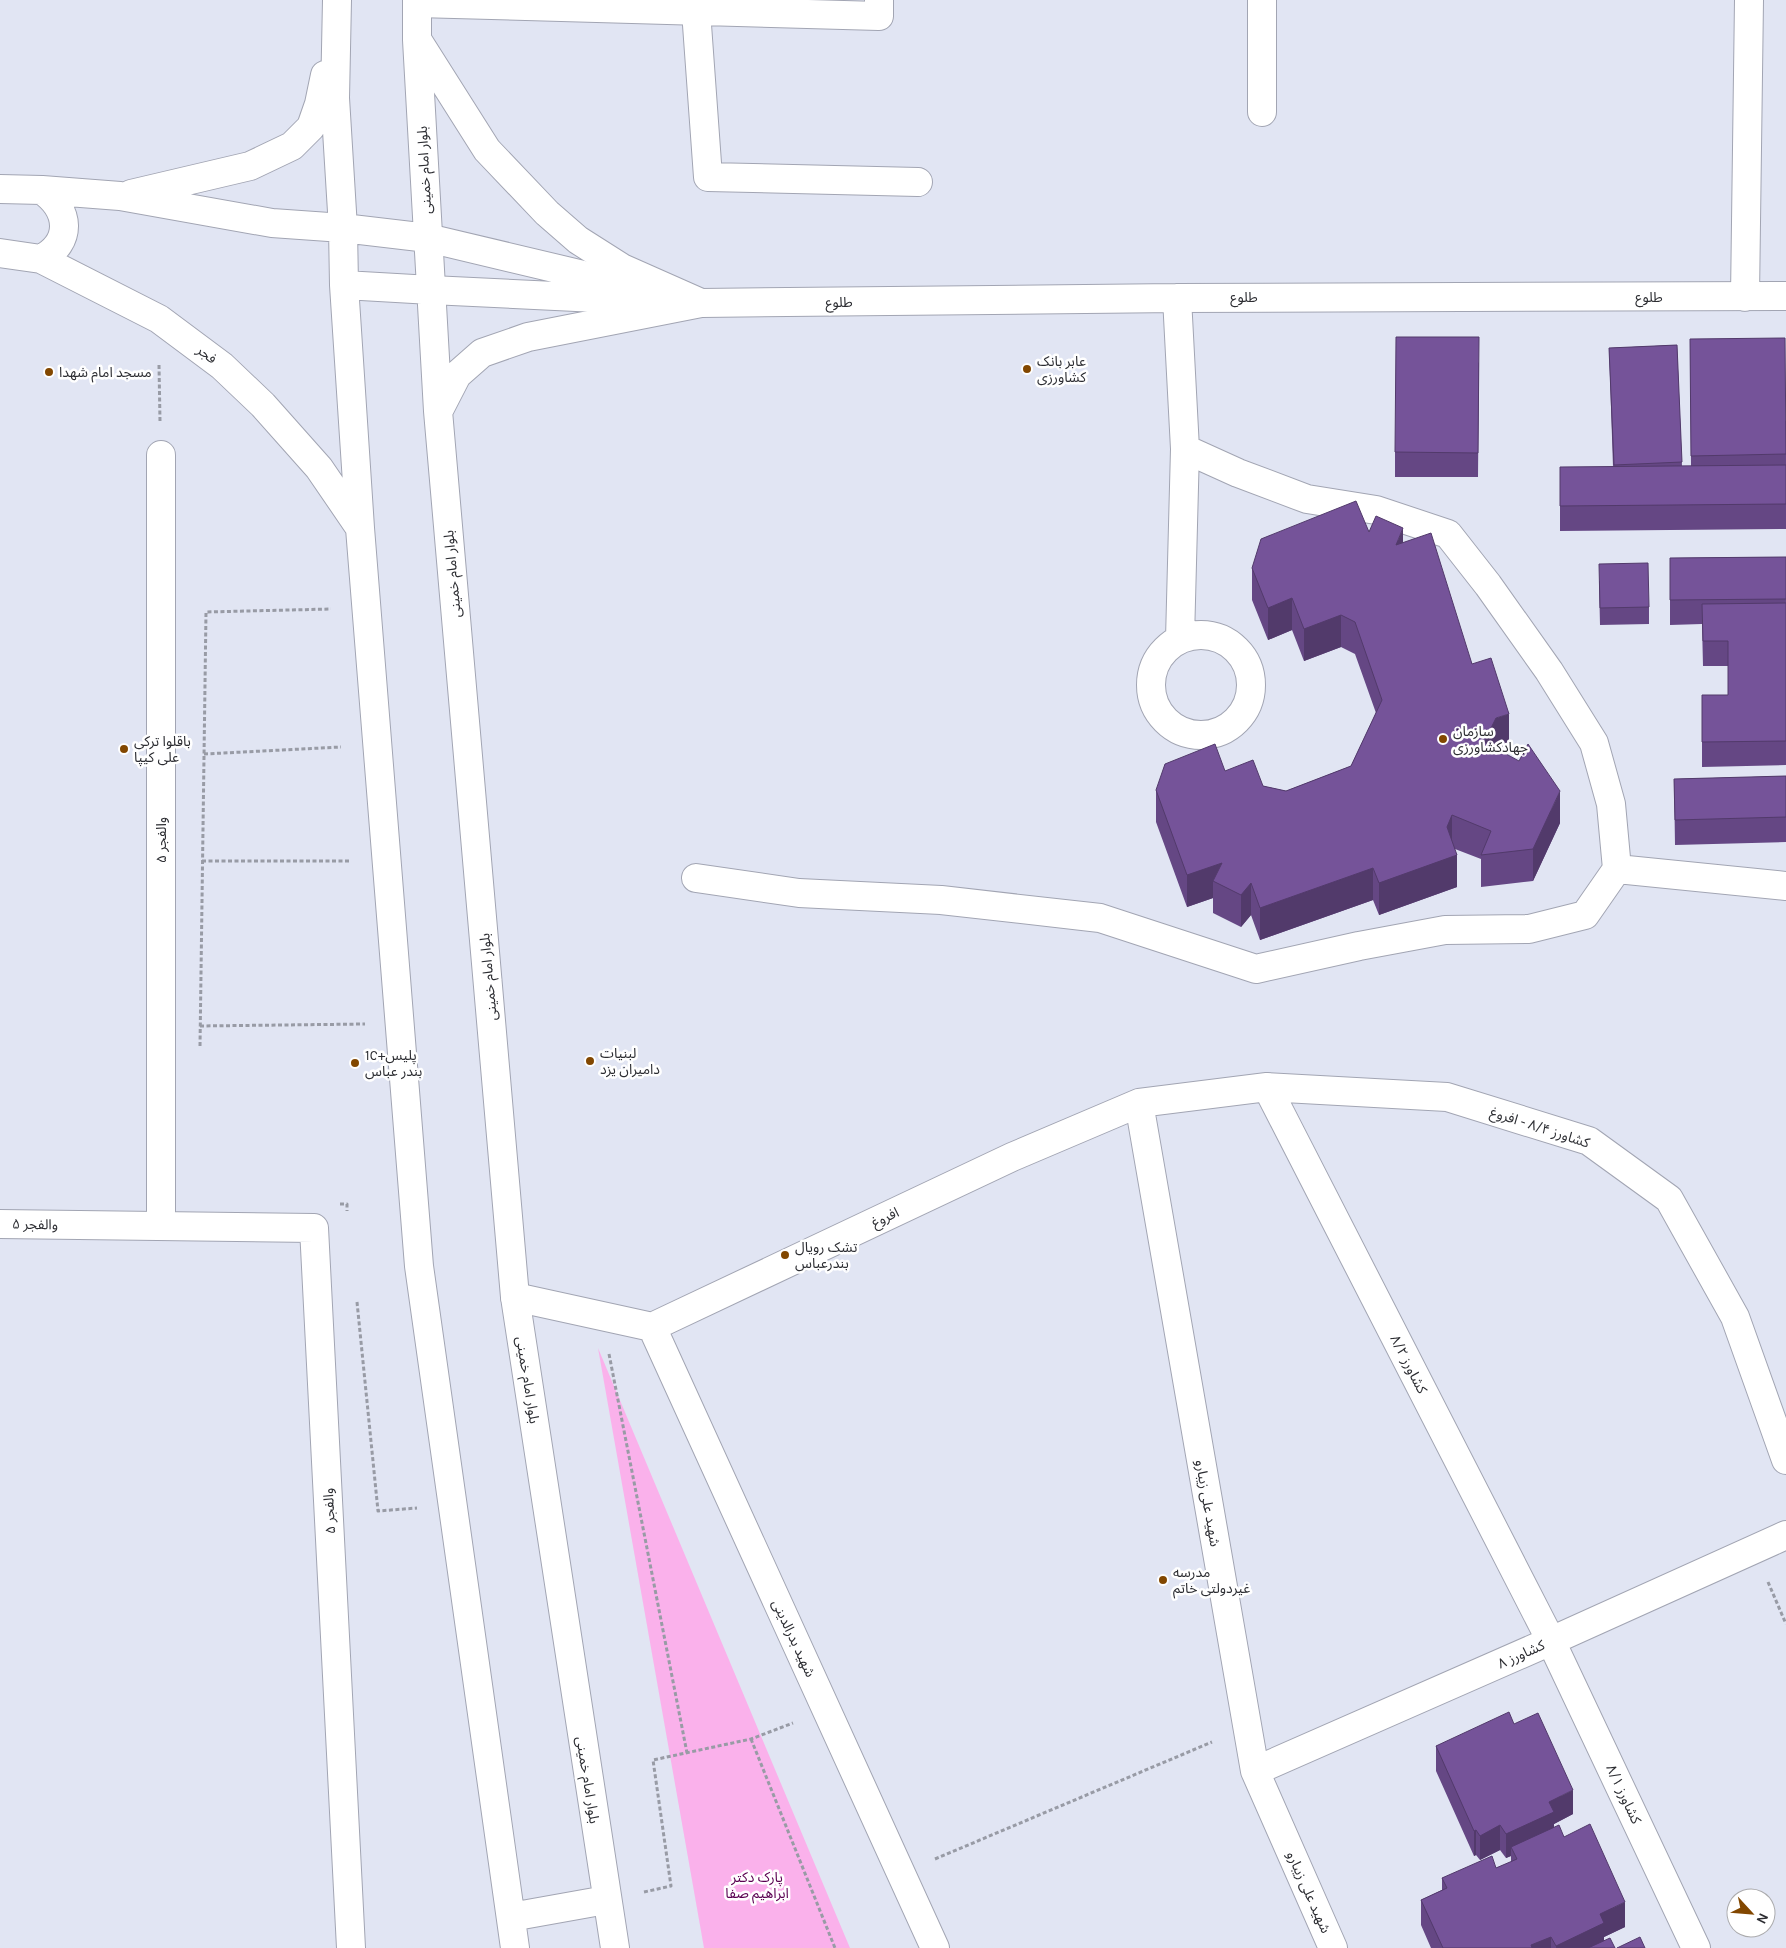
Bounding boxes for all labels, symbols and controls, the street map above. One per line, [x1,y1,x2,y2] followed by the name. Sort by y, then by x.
[414,125,437,214] street label: بلوار امام خمینی
[1230,289,1258,308] street label: طلوع
[1635,289,1663,308] street label: طلوع
[825,294,853,313] street label: طلوع
[193,341,220,367] street label: فجر
[1037,353,1086,386] place label: عابر بانک کشاورزی
[1021,363,1033,375] marker: عابر بانک کشاورزی
[59,364,152,383] place label: مسجد امام شهدا
[43,366,55,378] marker: مسجد امام شهدا
[440,529,467,618] street label: بلوار امام خمینی
[1453,723,1528,756] place label: سازمان جهادکشاورزی
[134,733,191,767] place label: باقلوا ترکی علی کیپا
[1437,733,1449,745] marker: سازمان جهادکشاورزی
[118,743,130,755] marker: باقلوا ترکی علی کیپا
[153,817,170,863] street label: والفجر ۵
[476,932,503,1021] street label: بلوار امام خمینی
[600,1045,660,1078] place label: لبنیات دامیران یزد
[365,1047,423,1080] place label: پليس+10 بندر عباس
[584,1055,596,1067] marker: لبنیات دامیران یزد
[349,1057,361,1069] marker: پليس+10 بندر عباس
[1487,1103,1592,1154] street label: کشاورز ۸/۴ - افروغ
[869,1204,903,1233] street label: افروغ
[12,1216,58,1233] street label: والفجر ۵
[795,1239,857,1272] place label: تشک رویال بندرعباس
[779,1249,791,1261] marker: تشک رویال بندرعباس
[1387,1332,1431,1397] street label: کشاورز ۸/۲
[510,1335,543,1425] street label: بلوار امام خمینی
[1191,1458,1224,1548] street label: شهید علی زیبارو
[320,1488,339,1534] street label: والفجر ۵
[1173,1564,1250,1599] place label: مدرسه غیردولتی خاتم
[1157,1574,1169,1586] marker: مدرسه غیردولتی خاتم
[768,1597,819,1680] street label: شهید بدرالدینی
[1495,1637,1548,1672] street label: کشاورز ۸
[570,1735,603,1825] street label: بلوار امام خمینی
[1602,1762,1645,1827] street label: کشاورز ۸/۱
[1283,1848,1334,1936] street label: شهید علی زیبارو
[725,1869,789,1904] park label: پارک دکتر ابراهیم صفا
[1726,1888,1776,1938] north arrow
[1752,1910,1772,1927] text: N

